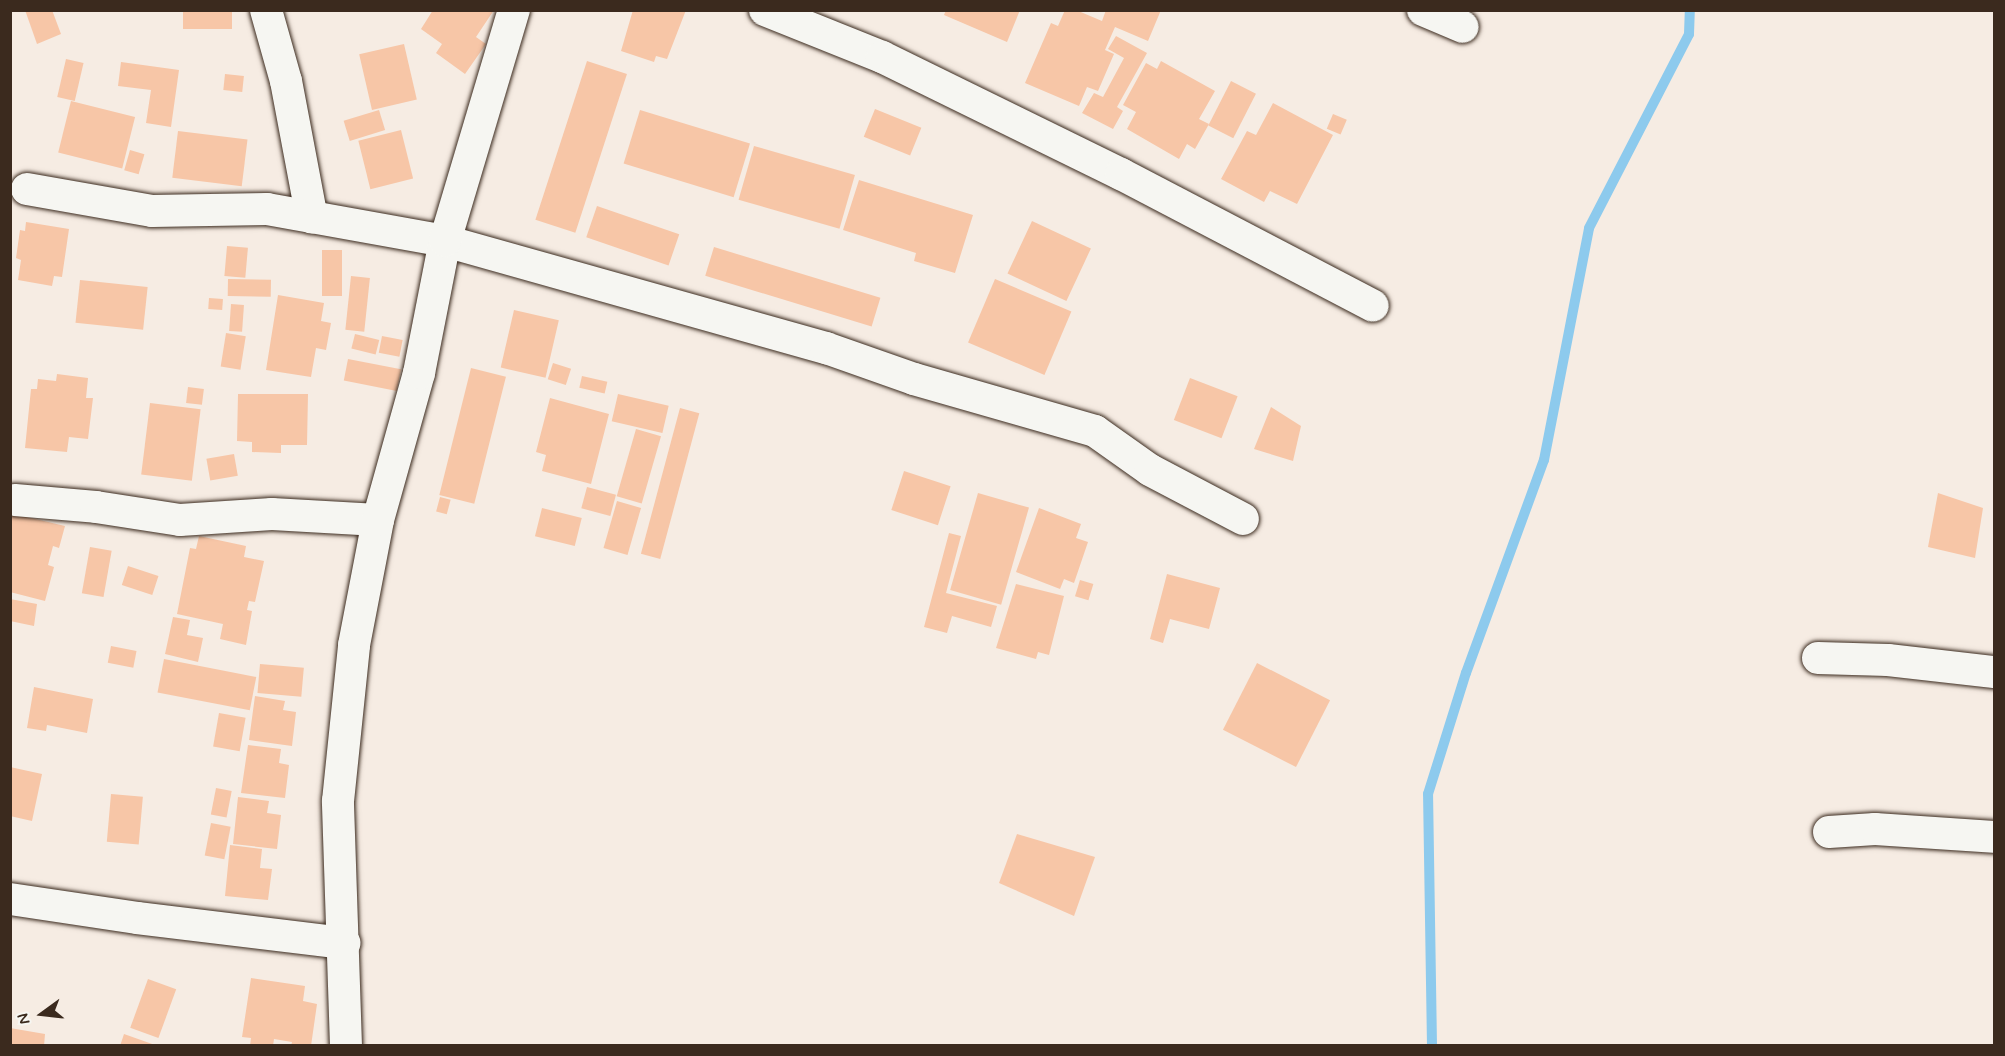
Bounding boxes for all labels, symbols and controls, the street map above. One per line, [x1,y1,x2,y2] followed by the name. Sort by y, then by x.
[12,984,72,1044] north arrow
[13,1011,36,1027] text: N

